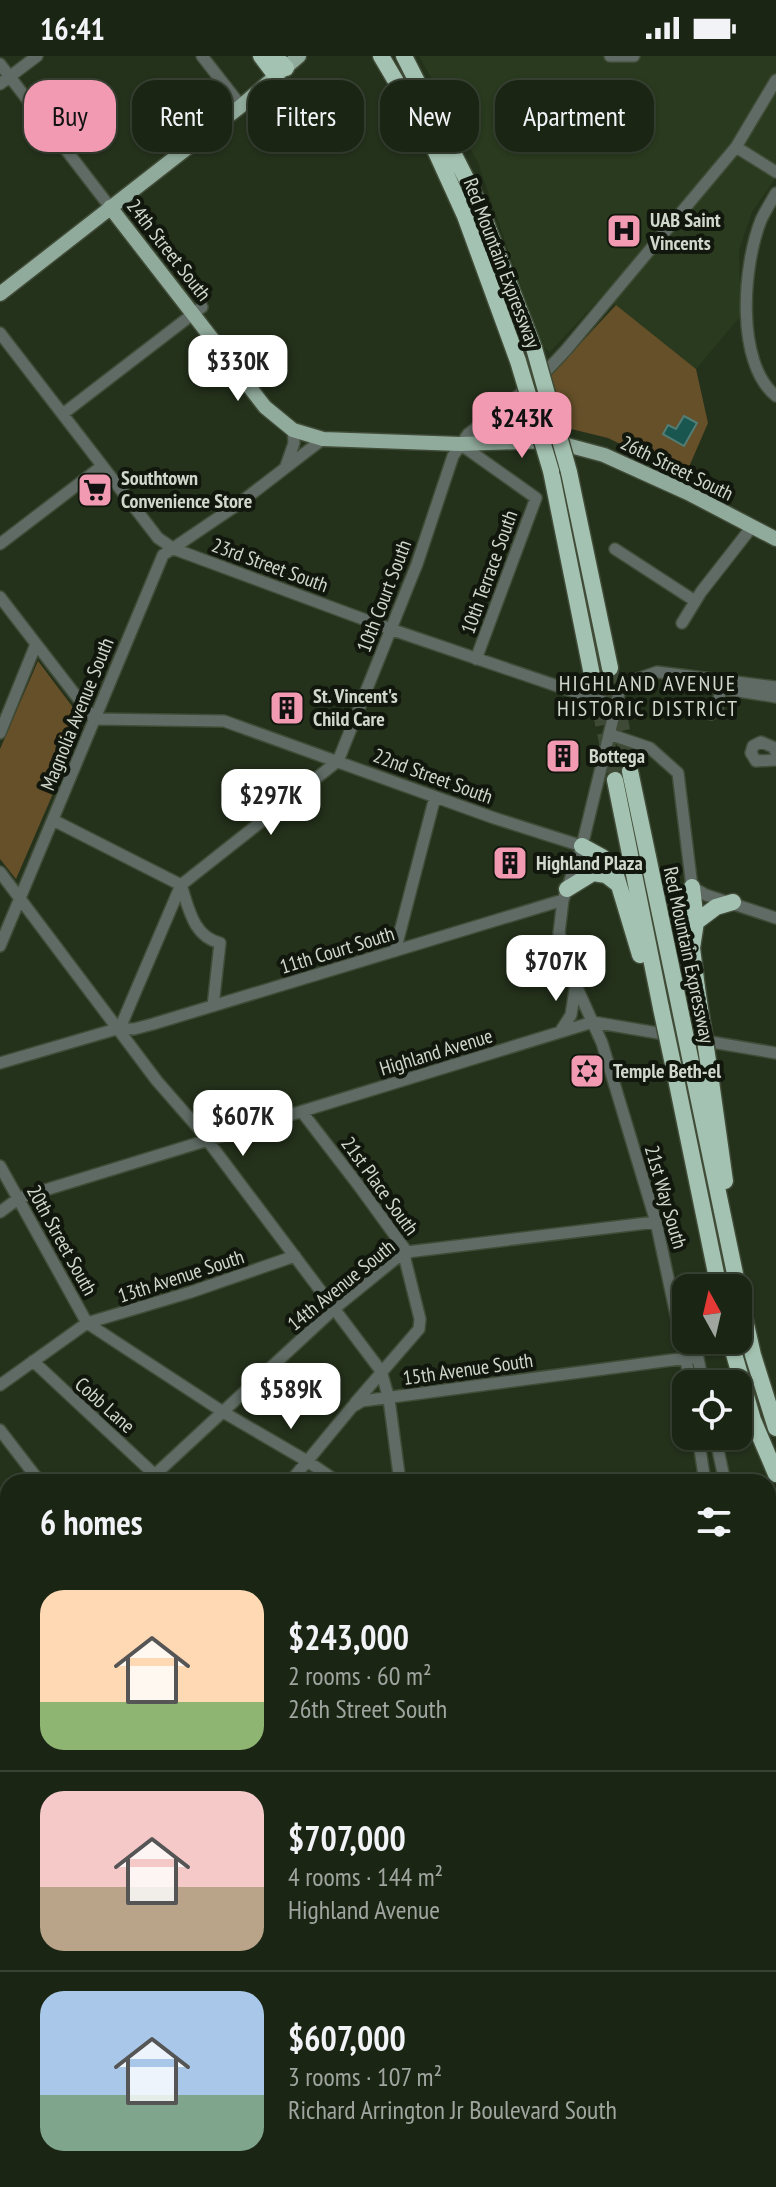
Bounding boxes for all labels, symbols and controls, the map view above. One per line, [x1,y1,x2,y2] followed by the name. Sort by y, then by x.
[40,9,105,48] text: 16:41
[24,80,116,152] chip: Buy
[132,80,232,152] chip: Rent
[248,80,364,152] chip: Filters
[380,80,479,152] chip: New
[495,80,654,152] chip: Apartment
[458,174,547,352] street label: Red Mountain Expressway
[121,194,217,306] street label: 24th Street South
[649,207,721,256] place label: UAB Saint Vincents
[605,212,643,250] hospital icon: UAB Saint Vincents
[182,335,294,403] pin: $330K
[206,344,270,377] text: $330K
[466,392,578,460] pin: $243K
[490,401,554,434] text: $243K
[616,429,738,507] street label: 26th Street South
[121,465,252,514] place label: Southtown Convenience Store
[76,471,114,509] supermarket icon: Southtown Convenience Store
[455,507,523,637] street label: 10th Terrace South
[208,532,332,598] street label: 23rd Street South
[351,536,417,656] street label: 10th Court South
[35,634,119,794] street label: Magnolia Avenue South
[557,669,739,722] district label: HIGHLAND AVENUE HISTORIC DISTRICT
[313,683,398,732] place label: St. Vincent's Child Care
[268,689,306,727] building icon: St. Vincent's Child Care
[544,737,582,775] building icon: Bottega
[370,742,496,810] street label: 22nd Street South
[589,743,645,769] place label: Bottega
[215,769,327,837] pin: $297K
[239,778,303,811] text: $297K
[491,844,529,882] building icon: Highland Plaza
[536,850,643,876] place label: Highland Plaza
[658,864,721,1046] street label: Red Mountain Expressway
[277,920,397,980] street label: 11th Court South
[500,935,612,1003] pin: $707K
[524,944,588,977] text: $707K
[376,1022,496,1082] street label: Highland Avenue
[568,1052,606,1090] synagogue icon: Temple Beth-el
[613,1058,721,1084] place label: Temple Beth-el
[187,1090,299,1158] pin: $607K
[211,1099,275,1132] text: $607K
[335,1132,425,1240] street label: 21st Place South
[639,1142,693,1252] street label: 21st Way South
[21,1180,103,1300] street label: 20th Street South
[282,1234,400,1336] street label: 14th Avenue South
[115,1243,247,1309] street label: 13th Avenue South
[672,1274,752,1354] north arrow
[672,1274,752,1450] map controls
[401,1347,535,1391] street label: 15th Avenue South
[235,1363,347,1431] pin: $589K
[672,1370,752,1450] button: locate
[70,1371,140,1439] street label: Cobb Lane
[259,1372,323,1405] text: $589K
[40,1500,143,1544] text: 6 homes
[692,1500,736,1544] icon: filters
[288,1615,409,1659] text: $243,000
[104,1622,200,1718] icon: home
[288,1659,432,1692] text: 2 rooms · 60 m²
[288,1692,447,1725] text: 26th Street South
[288,1816,406,1860] text: $707,000
[104,1823,200,1919] icon: home
[288,1860,443,1893] text: 4 rooms · 144 m²
[288,1893,440,1926] text: Highland Avenue
[288,2016,406,2060] text: $607,000
[104,2023,200,2119] icon: home
[288,2060,442,2093] text: 3 rooms · 107 m²
[288,2093,617,2126] text: Richard Arrington Jr Boulevard South

